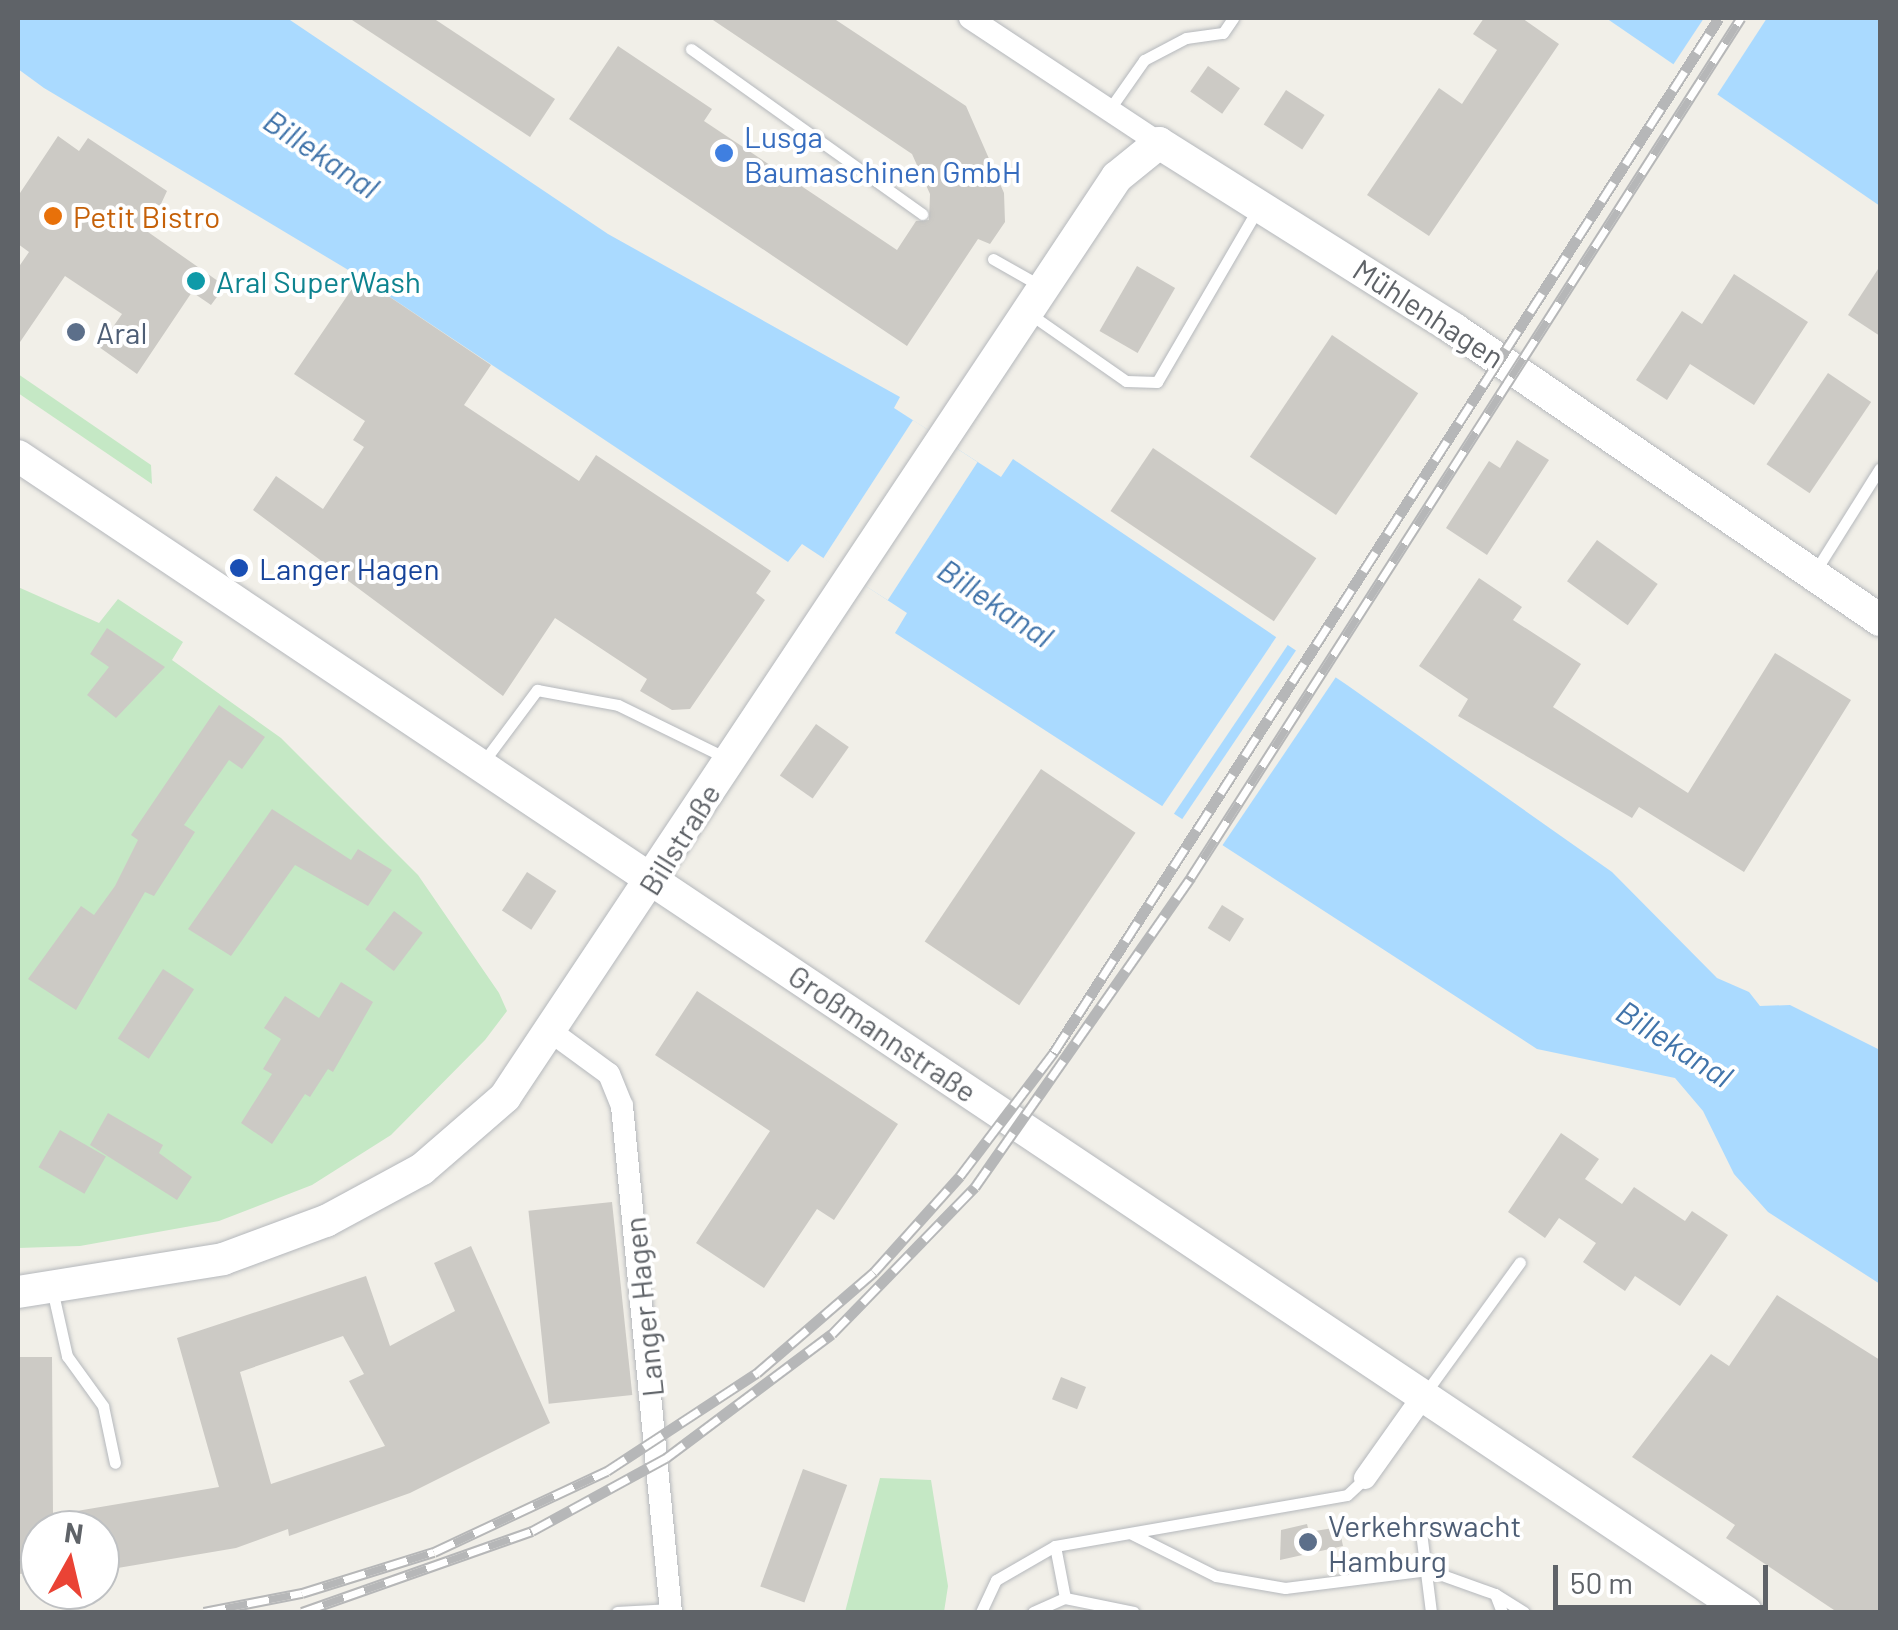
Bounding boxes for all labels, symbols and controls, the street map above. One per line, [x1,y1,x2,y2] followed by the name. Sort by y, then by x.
[257,100,387,206] water label: Billekanal
[744,118,1021,188] place label: Lusga Baumaschinen GmbH
[713,142,735,164] marker: Lusga Baumaschinen GmbH
[73,198,220,234] place label: Petit Bistro
[42,205,64,227] marker: Petit Bistro
[1347,251,1511,375] street label: Mühlenhagen
[216,263,421,299] place label: Aral SuperWash
[185,270,207,292] marker: Aral SuperWash
[96,314,147,350] place label: Aral
[65,321,87,343] marker: Aral
[931,549,1061,655] water label: Billekanal
[259,550,440,586] place label: Langer Hagen
[228,557,250,579] marker: Langer Hagen
[631,777,727,901] street label: Billstraße
[782,957,984,1109] street label: Großmannstraße
[1610,991,1740,1095] water label: Billekanal
[616,1215,670,1399] street label: Langer Hagen
[1328,1507,1521,1578] place label: Verkehrswacht Hamburg
[20,1510,120,1610] north arrow
[62,1514,85,1550] text: N
[1297,1531,1319,1553] marker: Verkehrswacht Hamburg
[1558,1545,1773,1607] scale bar
[1570,1564,1633,1600] text: 50 m

